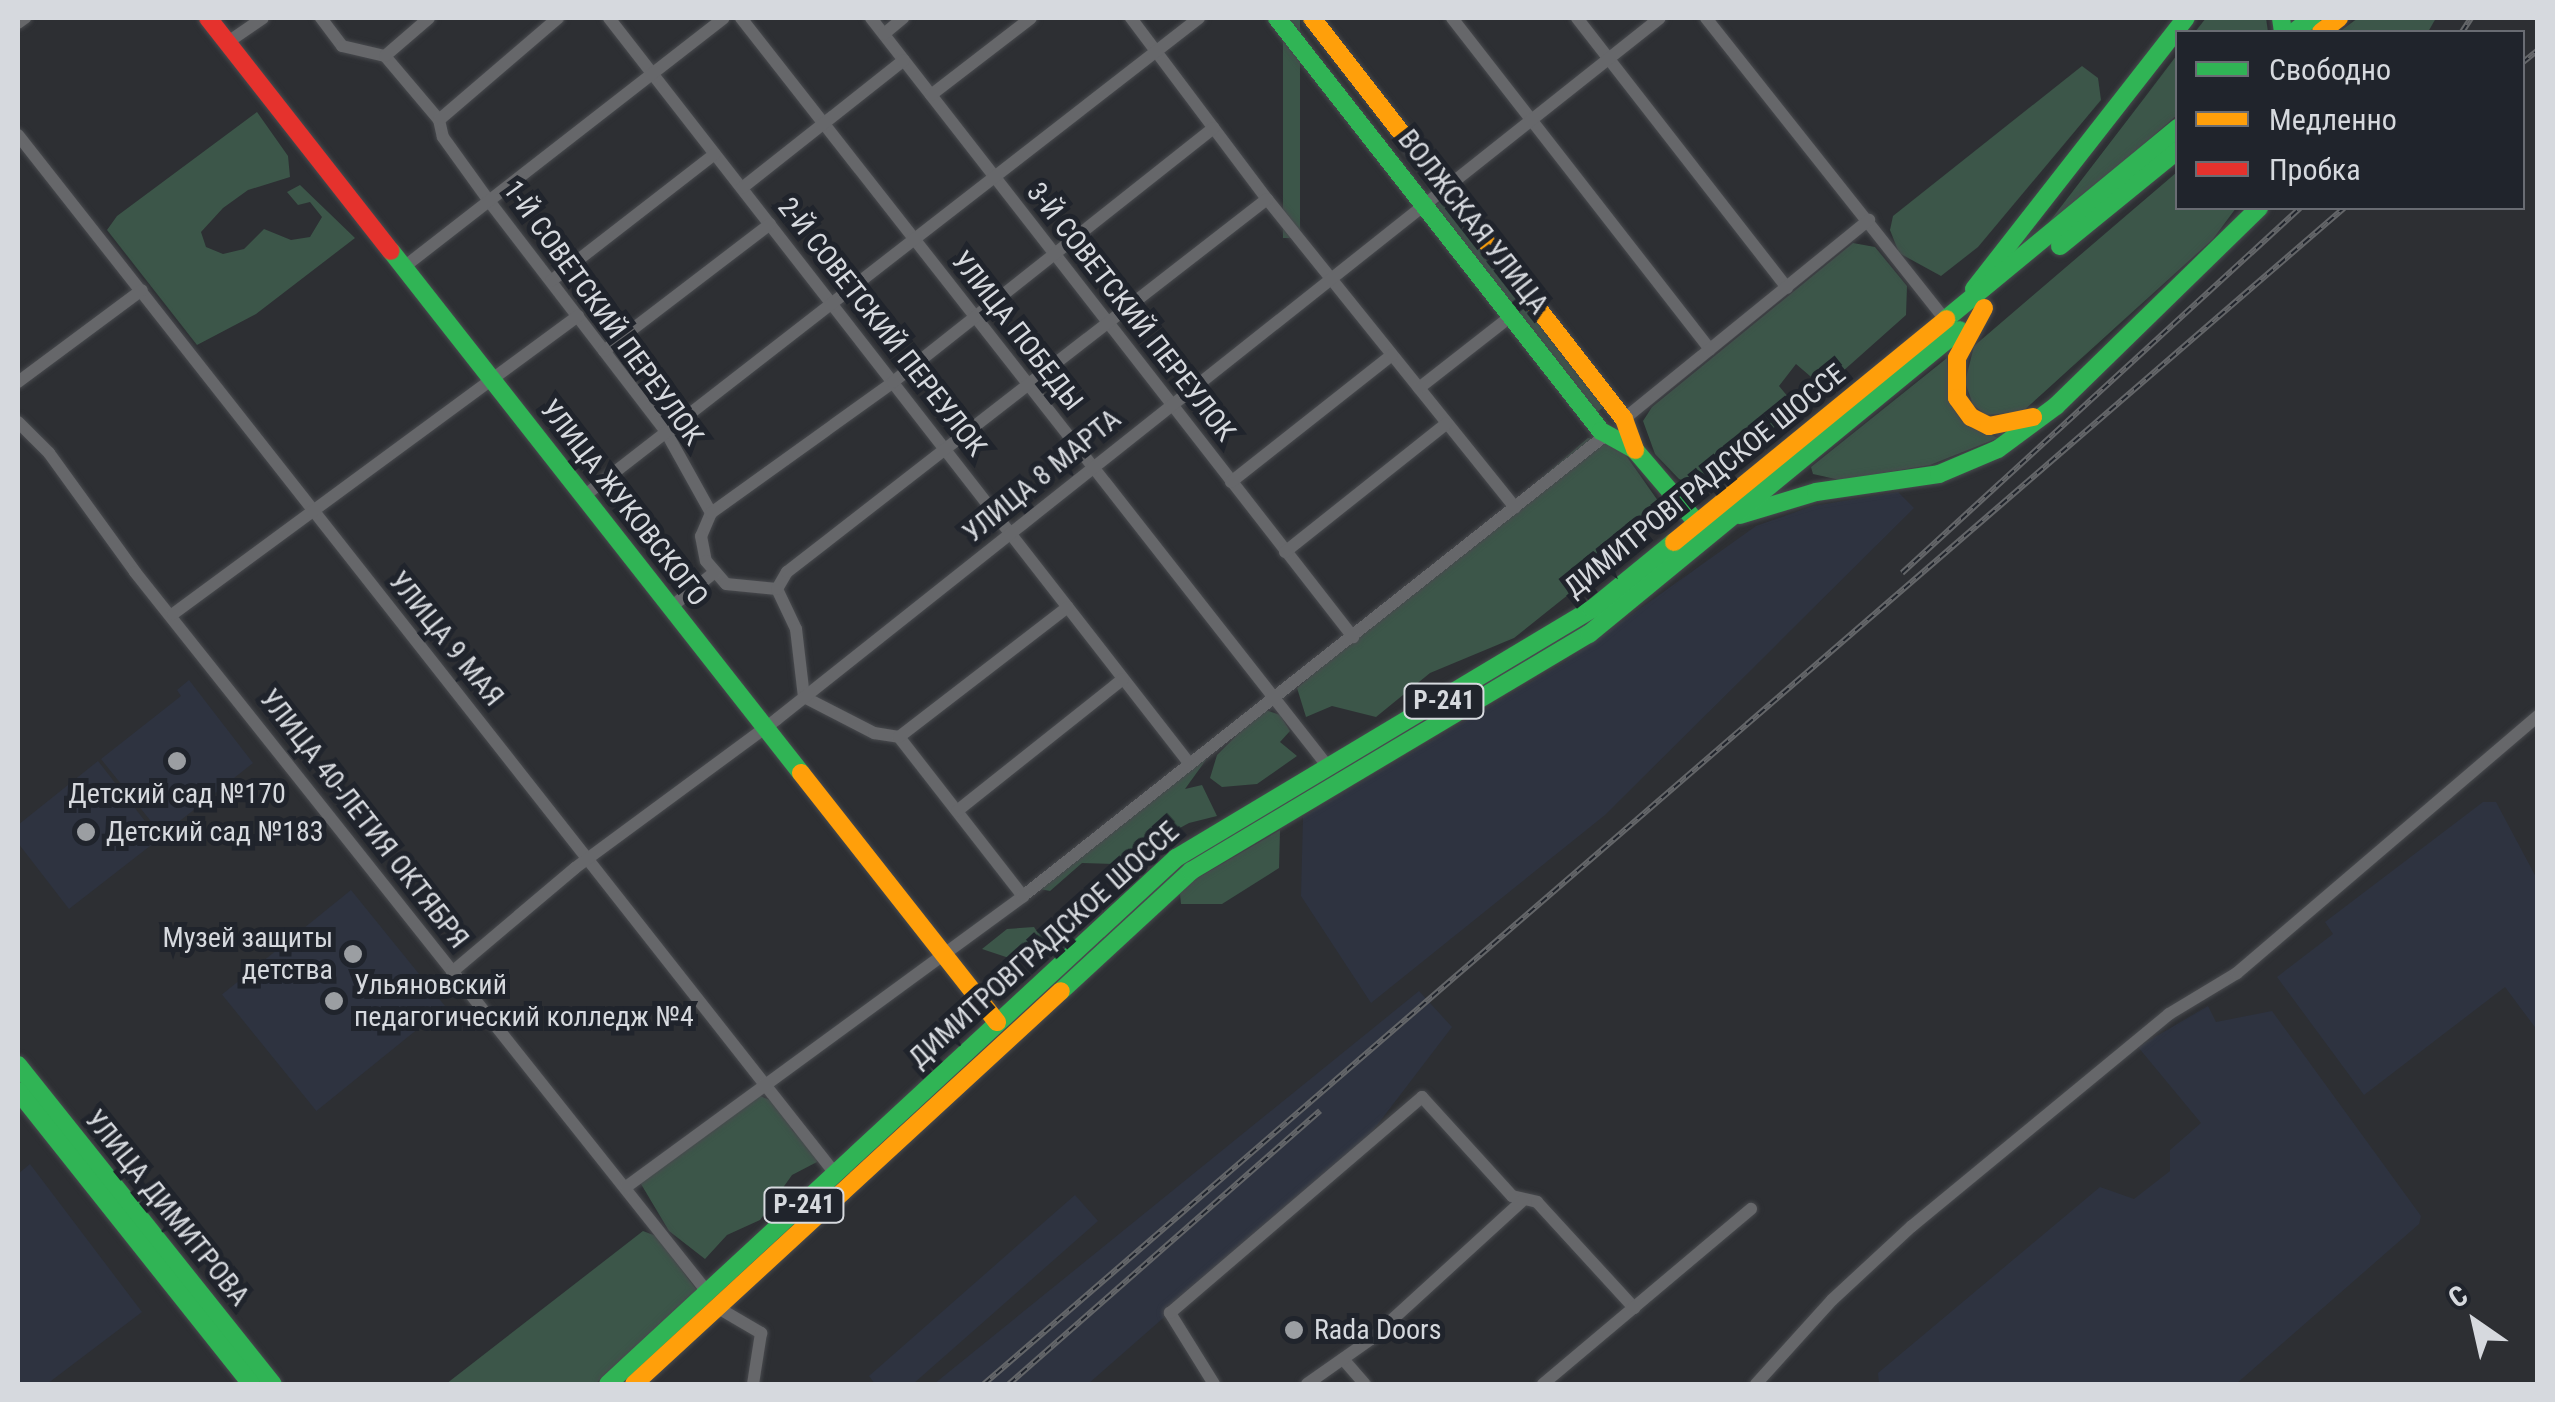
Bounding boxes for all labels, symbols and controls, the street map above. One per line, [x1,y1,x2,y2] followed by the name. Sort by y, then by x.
[2175,30,2525,210] legend
[2269,52,2391,87] text: Свободно
[2269,102,2397,137] text: Медленно
[1391,123,1555,321] street label: ВОЛЖСКАЯ УЛИЦА
[2269,152,2361,187] text: Пробка
[496,174,710,452] street label: 1-Й СОВЕТСКИЙ ПЕРЕУЛОК
[1020,176,1242,448] street label: 3-Й СОВЕТСКИЙ ПЕРЕУЛОК
[771,191,993,463] street label: 2-Й СОВЕТСКИЙ ПЕРЕУЛОК
[944,245,1090,417] street label: УЛИЦА ПОБЕДЫ
[1558,357,1852,605] street label: ДИМИТРОВГРАДСКОЕ ШОССЕ
[533,393,715,613] street label: УЛИЦА ЖУКОВСКОГО
[956,402,1128,550] street label: УЛИЦА 8 МАРТА
[382,565,510,713] street label: УЛИЦА 9 МАЯ
[1402,681,1486,721] road number: Р-241
[252,683,476,955] street label: УЛИЦА 40-ЛЕТИЯ ОКТЯБРЯ
[166,750,188,772] marker: Детский сад №170
[68,777,286,811] place label: Детский сад №170
[106,815,324,849] place label: Детский сад №183
[902,815,1186,1075] street label: ДИМИТРОВГРАДСКОЕ ШОССЕ
[75,821,97,843] marker: Детский сад №183
[162,921,333,987] place label: Музей защиты детства
[342,943,364,965] marker: Музей защиты детства
[354,968,694,1034] place label: Ульяновский педагогический колледж №4
[323,990,345,1012] marker: Ульяновский педагогический колледж №4
[78,1103,256,1313] street label: УЛИЦА ДИМИТРОВА
[762,1185,846,1225] road number: Р-241
[2425,1272,2525,1372] north arrow
[2442,1279,2474,1315] text: С
[1314,1313,1441,1347] place label: Rada Doors
[1283,1319,1305,1341] marker: Rada Doors

